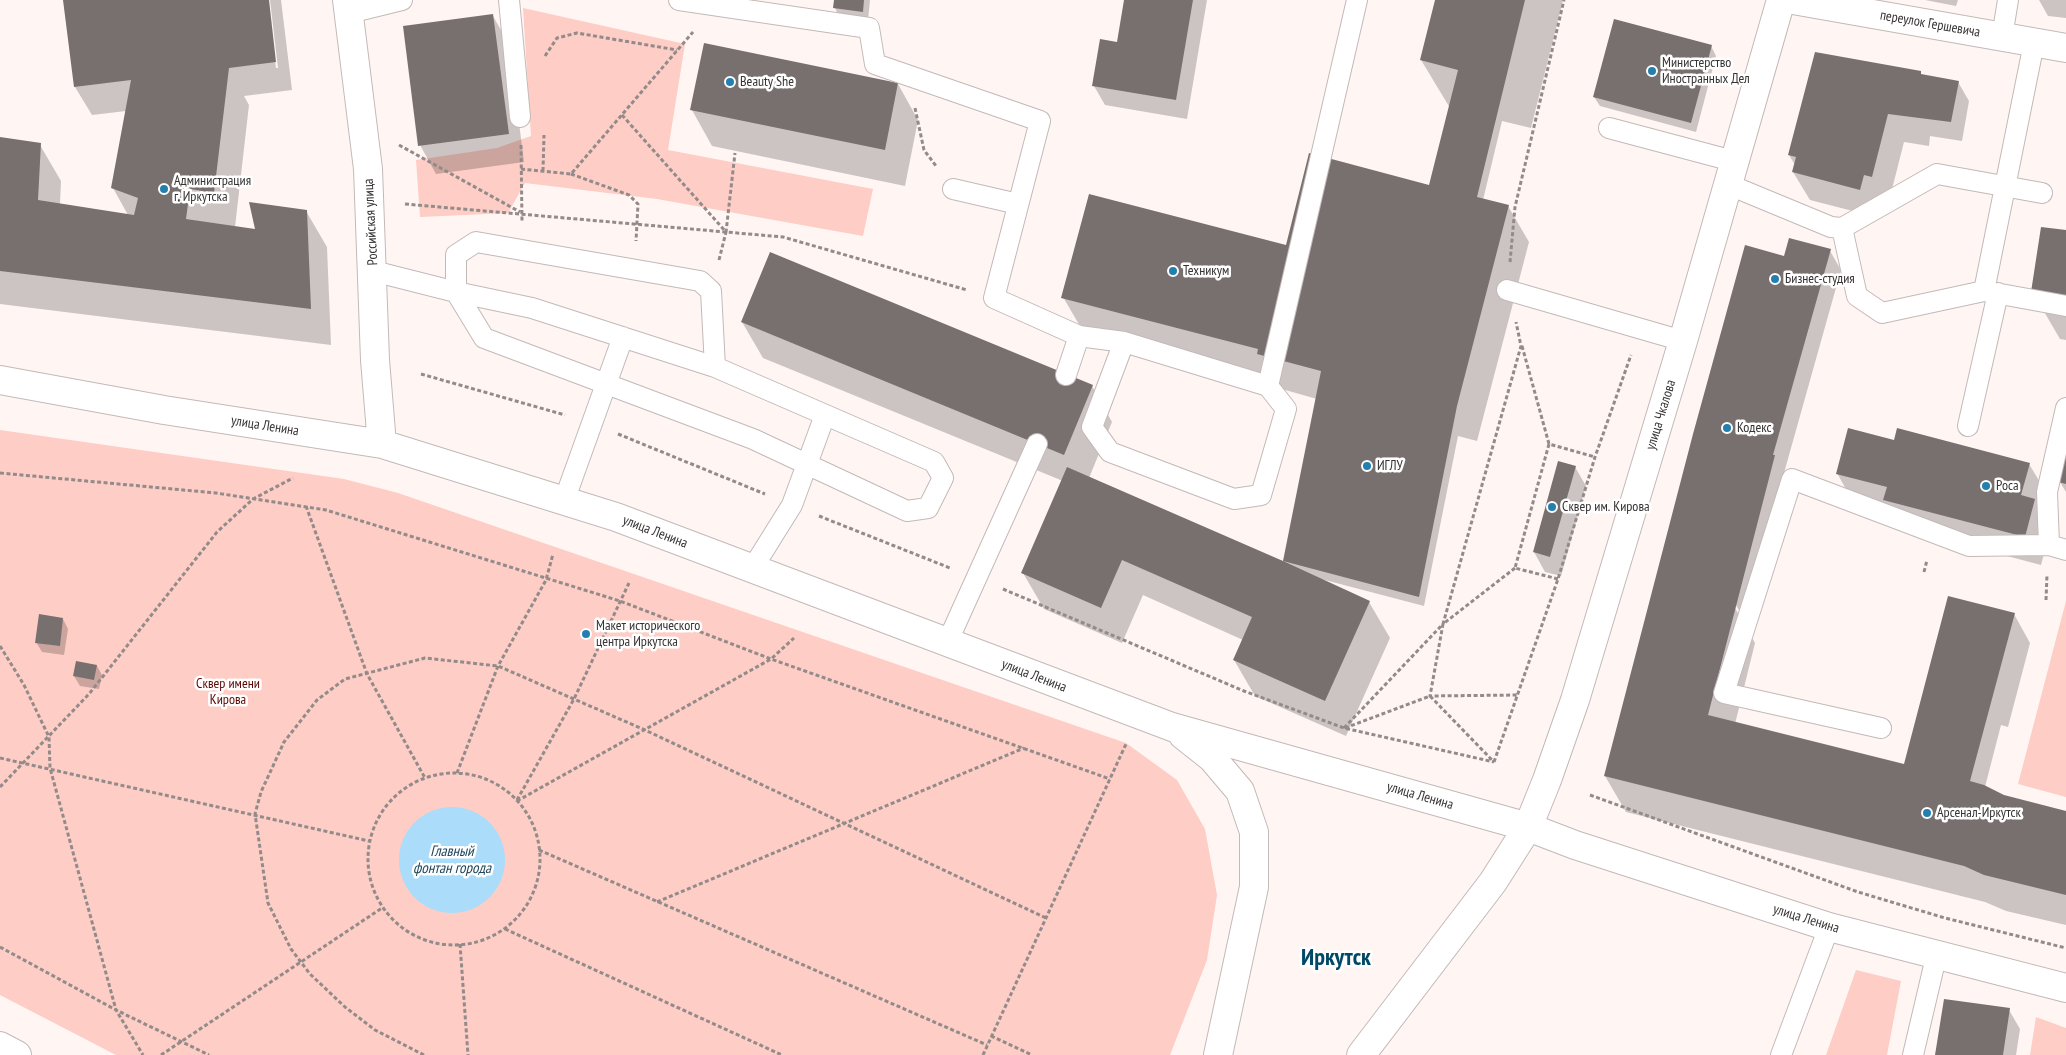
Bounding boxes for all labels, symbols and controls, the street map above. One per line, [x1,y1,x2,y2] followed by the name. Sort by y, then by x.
[1879,7,1981,41] street label: переулок Гершевича
[1662,55,1750,88] place label: Министерство Иностранных Дел
[1646,65,1658,77] marker: Министерство Иностранных Дел
[740,74,794,90] place label: Beauty She
[724,76,736,88] marker: Beauty She
[174,173,251,206] place label: Администрация г. Иркутска
[360,178,382,266] street label: Российская улица
[158,183,170,195] marker: Администрация г. Иркутска
[1183,263,1229,279] place label: Техникум
[1167,265,1179,277] marker: Техникум
[1785,271,1855,287] place label: Бизнес-студия
[1769,273,1781,285] marker: Бизнес-студия
[1642,378,1680,452] street label: улица Чкалова
[230,412,300,440] street label: улица Ленина
[1737,420,1771,436] place label: Кодекс
[1721,422,1733,434] marker: Кодекс
[1377,458,1403,474] place label: ИГЛУ
[1361,460,1373,472] marker: ИГЛУ
[1996,478,2019,494] place label: Роса
[1980,480,1992,492] marker: Роса
[1562,499,1650,515] place label: Сквер им. Кирова
[1546,501,1558,513] marker: Сквер им. Кирова
[620,512,690,552] street label: улица Ленина
[596,618,700,650] place label: Макет исторического центра Иркутска
[580,628,592,640] marker: Макет исторического центра Иркутска
[999,656,1069,696] street label: улица Ленина
[196,676,260,709] park label: Сквер имени Кирова
[1385,778,1455,814] street label: улица Ленина
[1937,805,2021,821] place label: Арсенал-Иркутск
[1921,807,1933,819] marker: Арсенал-Иркутск
[413,843,491,878] water label: Главный фонтан города
[1771,901,1841,937] street label: улица Ленина
[1301,944,1371,972] district label: Иркутск

